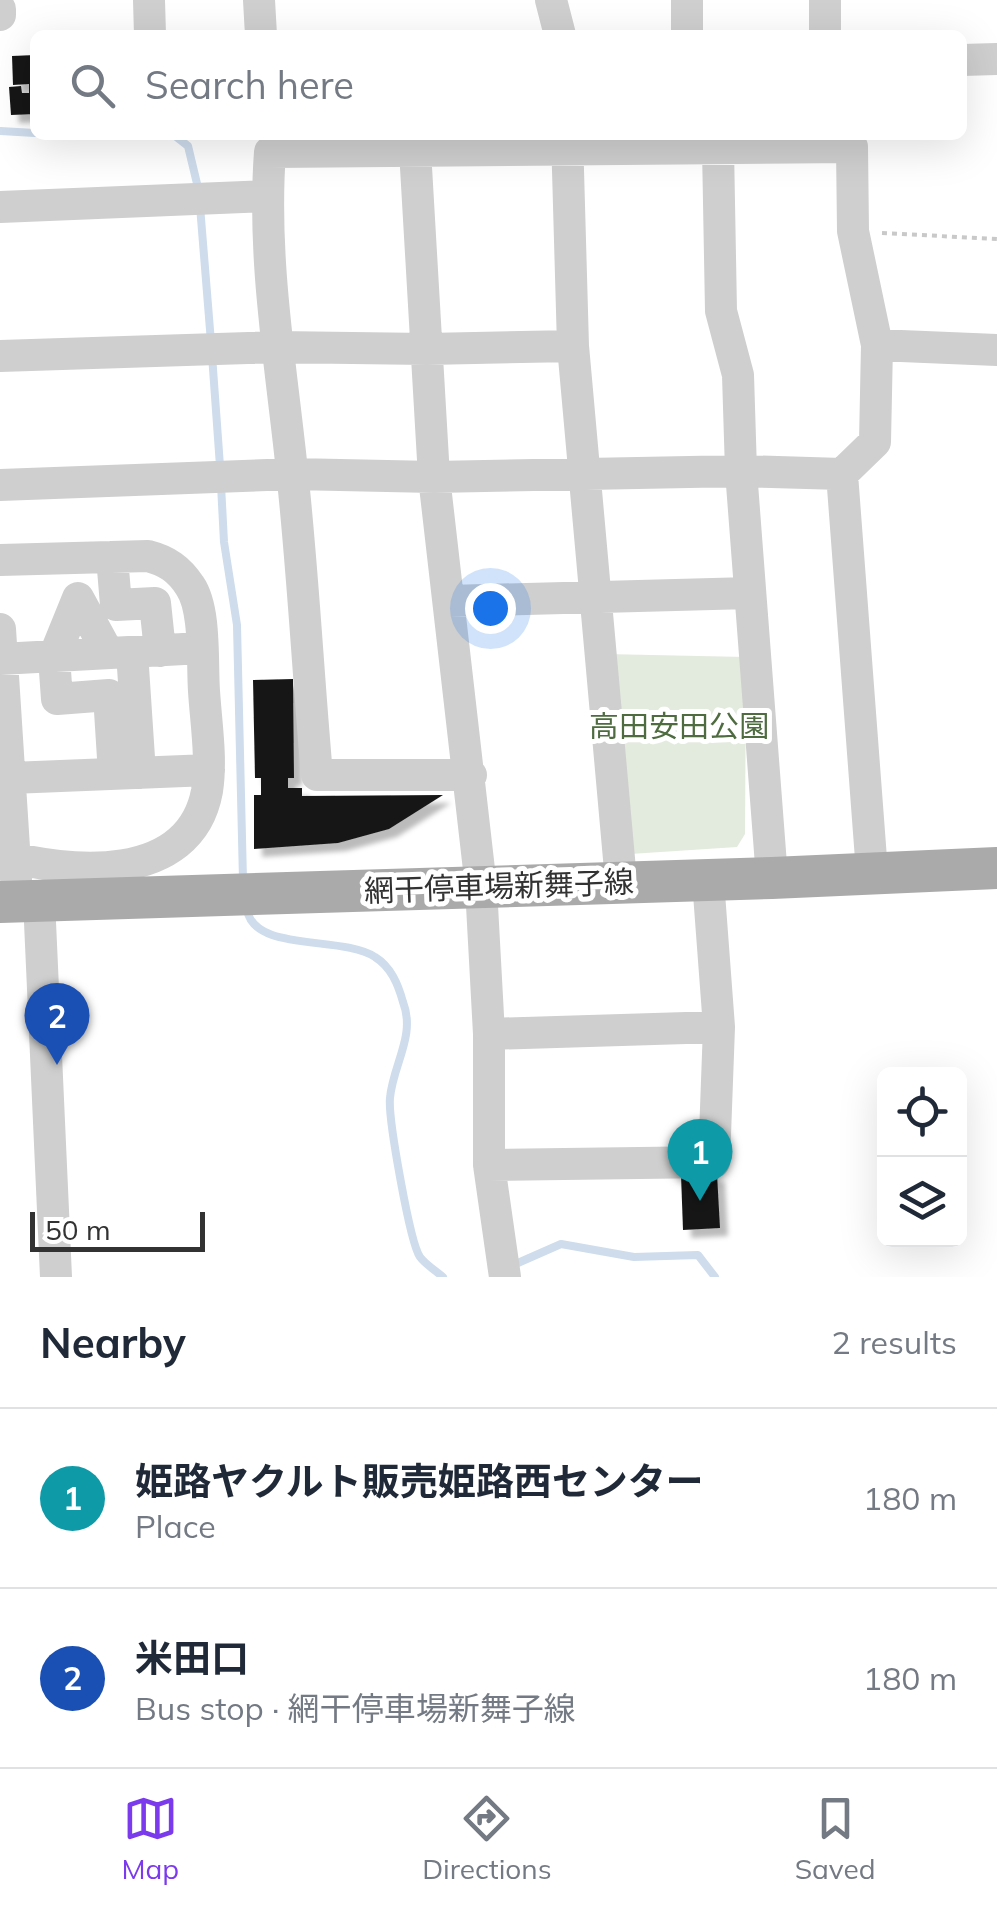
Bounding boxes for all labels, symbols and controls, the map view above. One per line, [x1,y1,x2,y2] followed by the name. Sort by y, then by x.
[30,30,967,140] search box
[65,58,120,113] icon: search
[145,61,354,109] text: Search here
[465,583,516,634] your location
[589,707,769,745] park label: 高田安田公園
[363,862,635,910] street label: 網干停車場新舞子線
[24,982,90,1065] pin: 2
[877,1067,967,1247] map controls
[877,1067,967,1157] button: locate
[668,1118,732,1201] pin: 1
[877,1157,967,1247] button: layers
[30,1207,205,1252] scale bar
[45,1212,111,1247] text: 50 m
[40,1316,186,1369] text: Nearby
[832,1322,957,1362] text: 2 results
[135,1457,704,1505] text: 姫路ヤクルト販売姫路西センター
[63,1478,82,1518] text: 1
[863,1478,957,1518] text: 180 m
[135,1506,216,1546] text: Place
[135,1634,249,1682] text: 米田口
[63,1658,82,1698] text: 2
[863,1658,957,1698] text: 180 m
[135,1688,576,1728] text: Bus stop · 網干停車場新舞子線
[122,1791,179,1886] tab: Map
[422,1791,552,1886] tab: Directions
[795,1791,875,1886] tab: Saved

